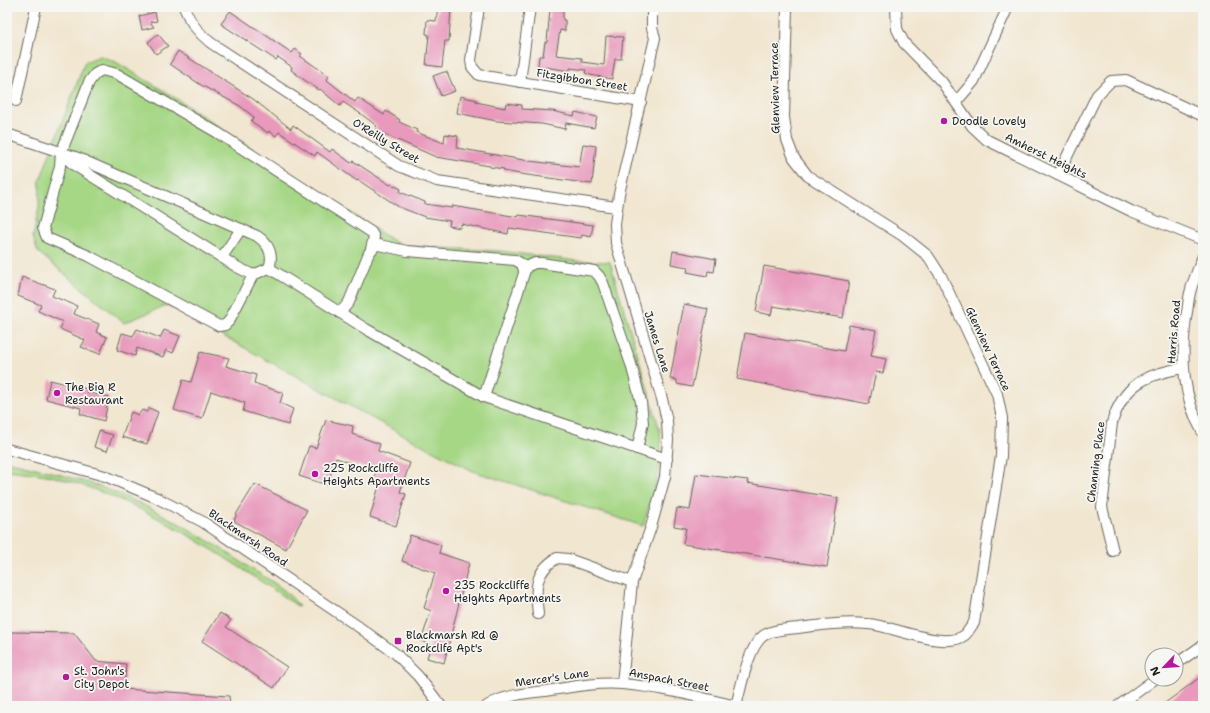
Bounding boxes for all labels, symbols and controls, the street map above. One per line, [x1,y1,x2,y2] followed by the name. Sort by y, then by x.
[767,42,783,134] street label: Glenview Terrace
[535,65,629,95] street label: Fitzgibbon Street
[952,114,1026,129] place label: Doodle Lovely
[350,115,422,167] street label: O'Reilly Street
[939,116,949,126] marker: Doodle Lovely
[1003,130,1089,182] street label: Amherst Heights
[1164,299,1184,365] street label: Harris Road
[962,304,1014,394] street label: Glenview Terrace
[641,309,673,375] street label: James Lane
[65,380,124,408] place label: The Big R Restaurant
[52,388,62,398] marker: The Big R Restaurant
[1084,421,1108,503] street label: Channing Place
[323,461,430,489] place label: 225 Rockcliffe Heights Apartments
[310,469,320,479] marker: 225 Rockcliffe Heights Apartments
[205,506,291,570] street label: Blackmarsh Road
[454,578,561,606] place label: 235 Rockcliffe Heights Apartments
[441,586,451,596] marker: 235 Rockcliffe Heights Apartments
[406,628,499,656] place label: Blackmarsh Rd @ Rockclife Apt's
[393,636,403,646] marker: Blackmarsh Rd @ Rockclife Apt's
[1144,647,1184,687] north arrow
[74,664,129,692] place label: St. John's City Depot
[1147,664,1164,678] text: N
[514,665,590,691] street label: Mercer's Lane
[628,665,710,695] street label: Anspach Street
[61,672,71,682] marker: St. John's City Depot

